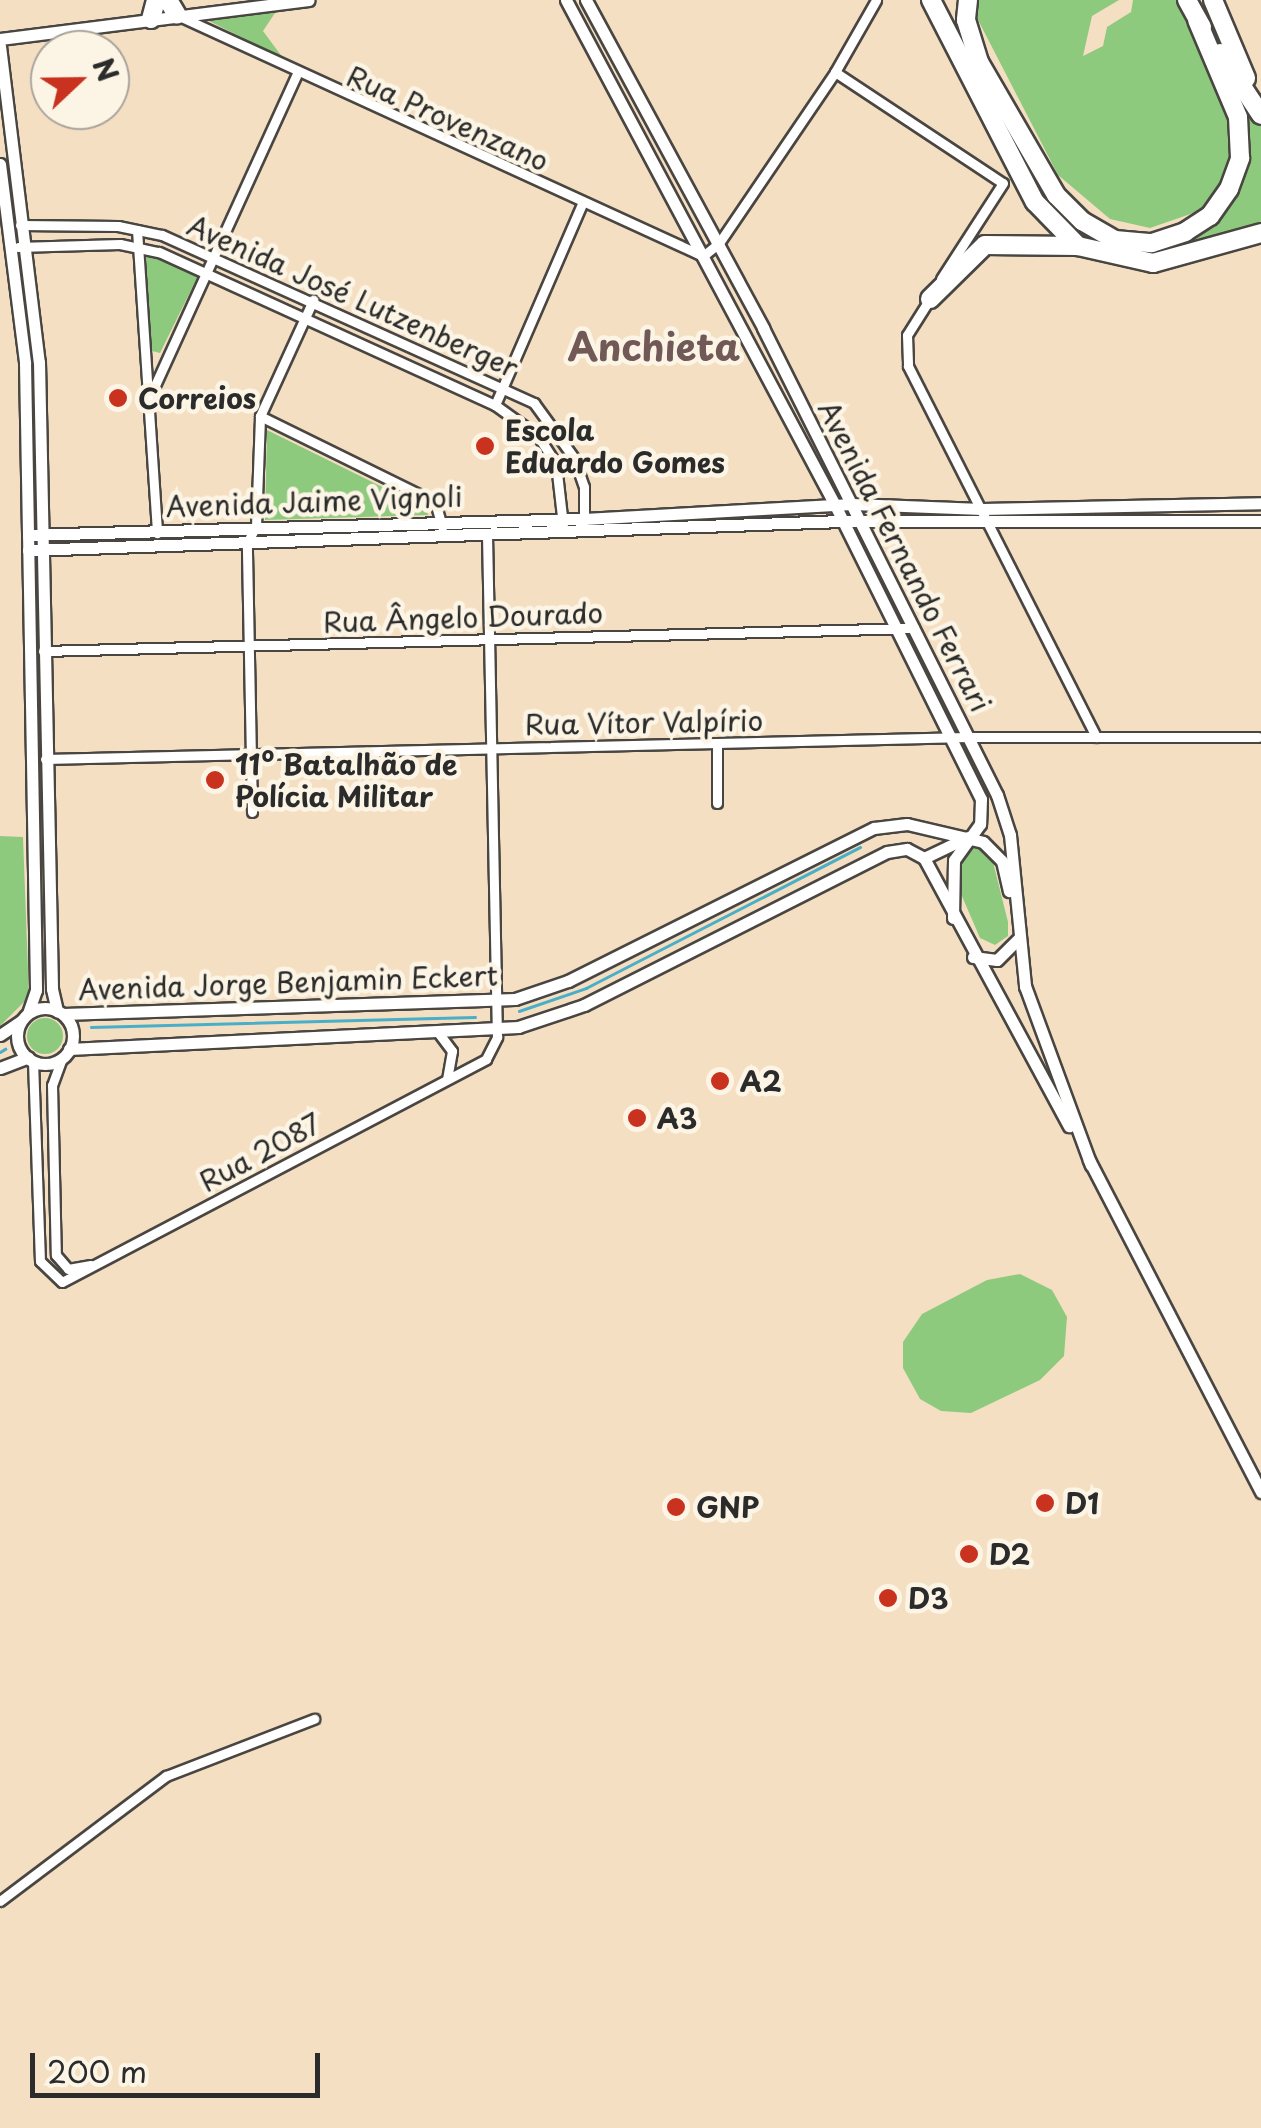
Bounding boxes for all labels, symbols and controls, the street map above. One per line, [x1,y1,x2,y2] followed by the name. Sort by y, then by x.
[30,30,130,130] north arrow
[82,51,131,88] text: N
[342,58,554,178] street label: Rua Provenzano
[183,208,523,384] street label: Avenida José Lutzenberger
[568,323,740,369] district label: Anchieta
[138,381,256,415] place label: Correios
[107,387,129,409] marker: Correios
[812,395,998,717] street label: Avenida Fernando Ferrari
[505,413,727,479] place label: Escola Eduardo Gomes
[474,435,496,457] marker: Escola Eduardo Gomes
[164,479,464,523] street label: Avenida Jaime Vignoli
[321,595,605,639] street label: Rua Ângelo Dourado
[523,703,765,741] street label: Rua Vítor Valpírio
[235,747,458,813] place label: 11º Batalhão de Polícia Militar
[204,769,226,791] marker: 11º Batalhão de Polícia Militar
[75,958,501,1006] street label: Avenida Jorge Benjamin Eckert
[740,1064,782,1098] place label: A2
[709,1070,731,1092] marker: A2
[657,1101,697,1135] place label: A3
[192,1105,328,1199] street label: Rua 2087
[626,1107,648,1129] marker: A3
[1065,1486,1099,1520] place label: D1
[696,1490,759,1524] place label: GNP
[1034,1492,1056,1514] marker: D1
[665,1496,687,1518] marker: GNP
[989,1537,1030,1571] place label: D2
[958,1543,980,1565] marker: D2
[908,1581,949,1615] place label: D3
[877,1587,899,1609] marker: D3
[35,2033,325,2095] scale bar
[47,2048,147,2093] text: 200 m

